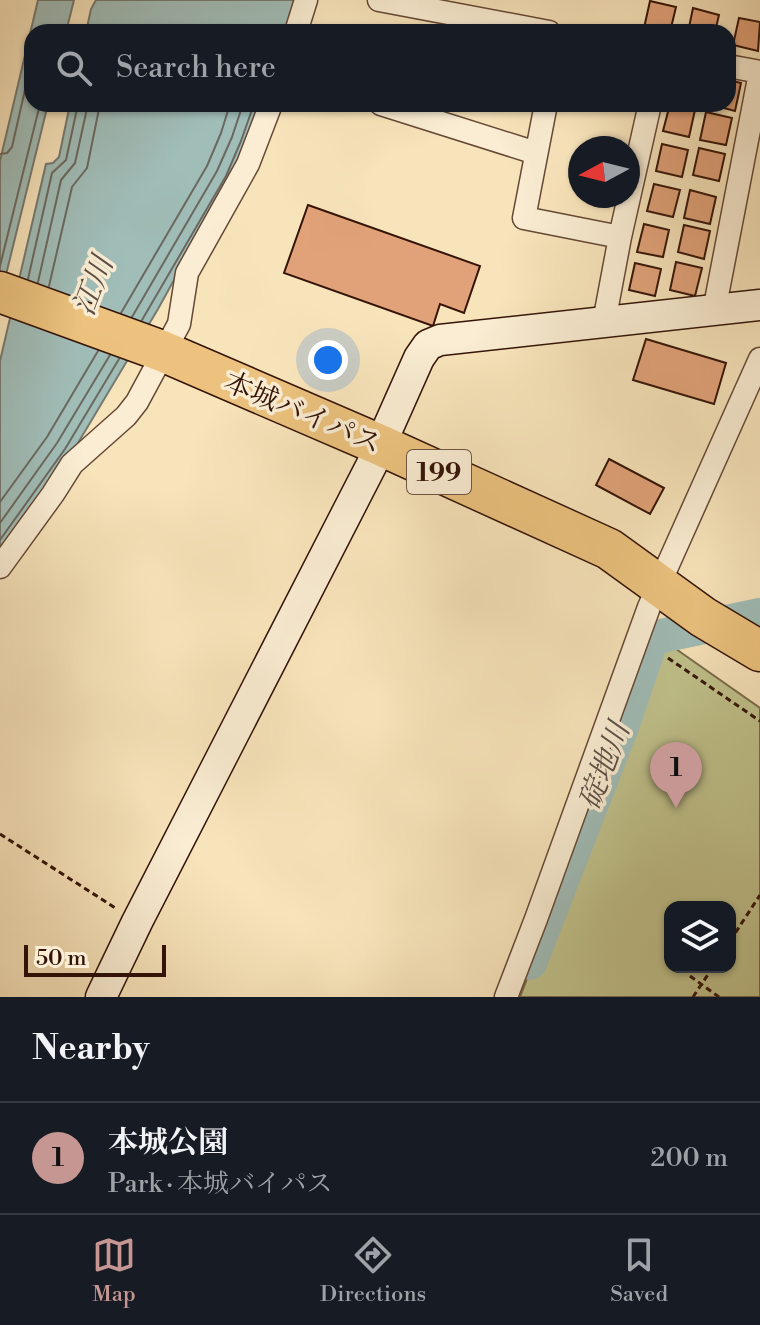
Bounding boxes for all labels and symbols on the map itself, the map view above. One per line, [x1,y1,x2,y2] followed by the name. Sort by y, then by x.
[568,136,640,208] north arrow
[65,249,123,321] water label: 江川
[308,340,348,380] your location
[219,365,386,462] street label: 本城バイパス
[407,450,471,494] road number: 199
[571,715,640,815] water label: 碇地川
[650,742,702,808] pin: 1
[24,941,166,977] scale bar

